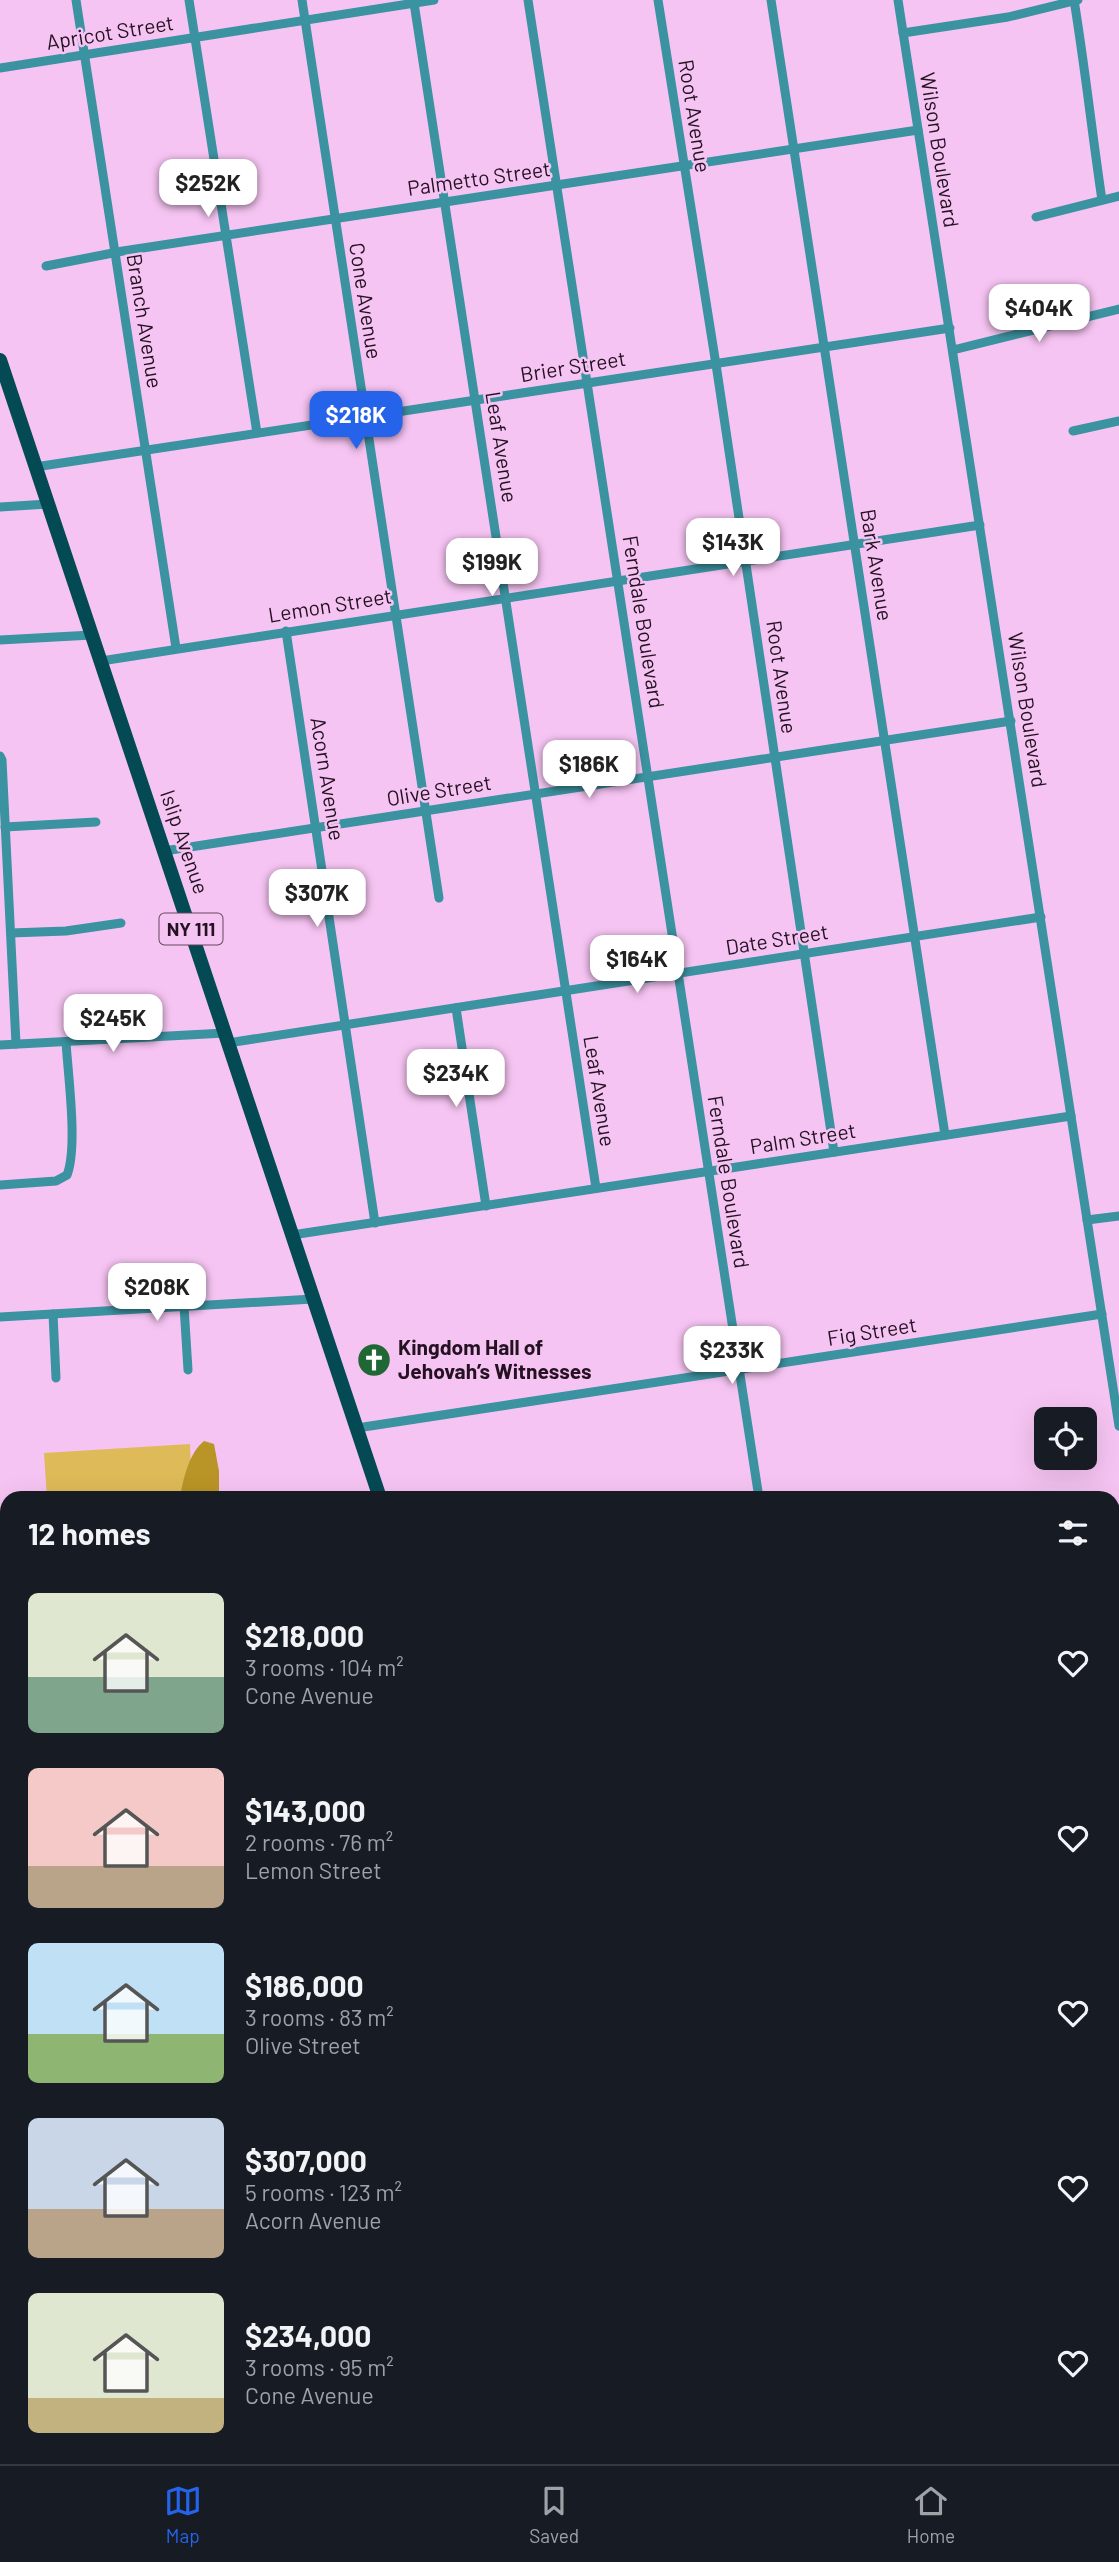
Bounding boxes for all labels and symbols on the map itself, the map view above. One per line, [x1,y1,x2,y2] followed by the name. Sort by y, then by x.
[44,9,175,54] street label: Apricot Street
[674,57,717,174] street label: Root Avenue
[916,70,965,229] street label: Wilson Boulevard
[406,155,552,200] street label: Palmetto Street
[159,160,257,219] pin: $252K
[345,241,388,361] street label: Cone Avenue
[123,252,168,390] street label: Branch Avenue
[990,284,1088,344] pin: $404K
[518,345,627,386] street label: Brier Street
[481,389,524,504] street label: Leaf Avenue
[307,392,405,451] pin: $218K
[856,507,899,622] street label: Bark Avenue
[684,518,782,578] pin: $143K
[618,534,670,710] street label: Ferndale Boulevard
[443,538,541,598] pin: $199K
[266,582,393,627] street label: Lemon Street
[762,619,803,735] street label: Root Avenue
[1004,630,1053,789] street label: Wilson Boulevard
[306,715,351,842] street label: Acorn Avenue
[540,740,638,800] pin: $186K
[385,769,493,810] street label: Olive Street
[156,786,215,897] street label: Islip Avenue
[268,870,366,929] pin: $307K
[160,914,222,945] road number: NY 111
[724,918,830,959] street label: Date Street
[588,936,686,995] pin: $164K
[64,995,162,1054] pin: $245K
[579,1033,622,1148] street label: Leaf Avenue
[407,1050,505,1109] pin: $234K
[703,1094,755,1270] street label: Ferndale Boulevard
[748,1117,857,1158] street label: Palm Street
[108,1264,206,1323] pin: $208K
[825,1311,918,1350] street label: Fig Street
[683,1326,781,1386] pin: $233K
[398,1334,592,1383] place label: Kingdom Hall of Jehovah’s Witnesses
[355,1341,393,1379] church icon: Kingdom Hall of Jehovah’s Witnesses

